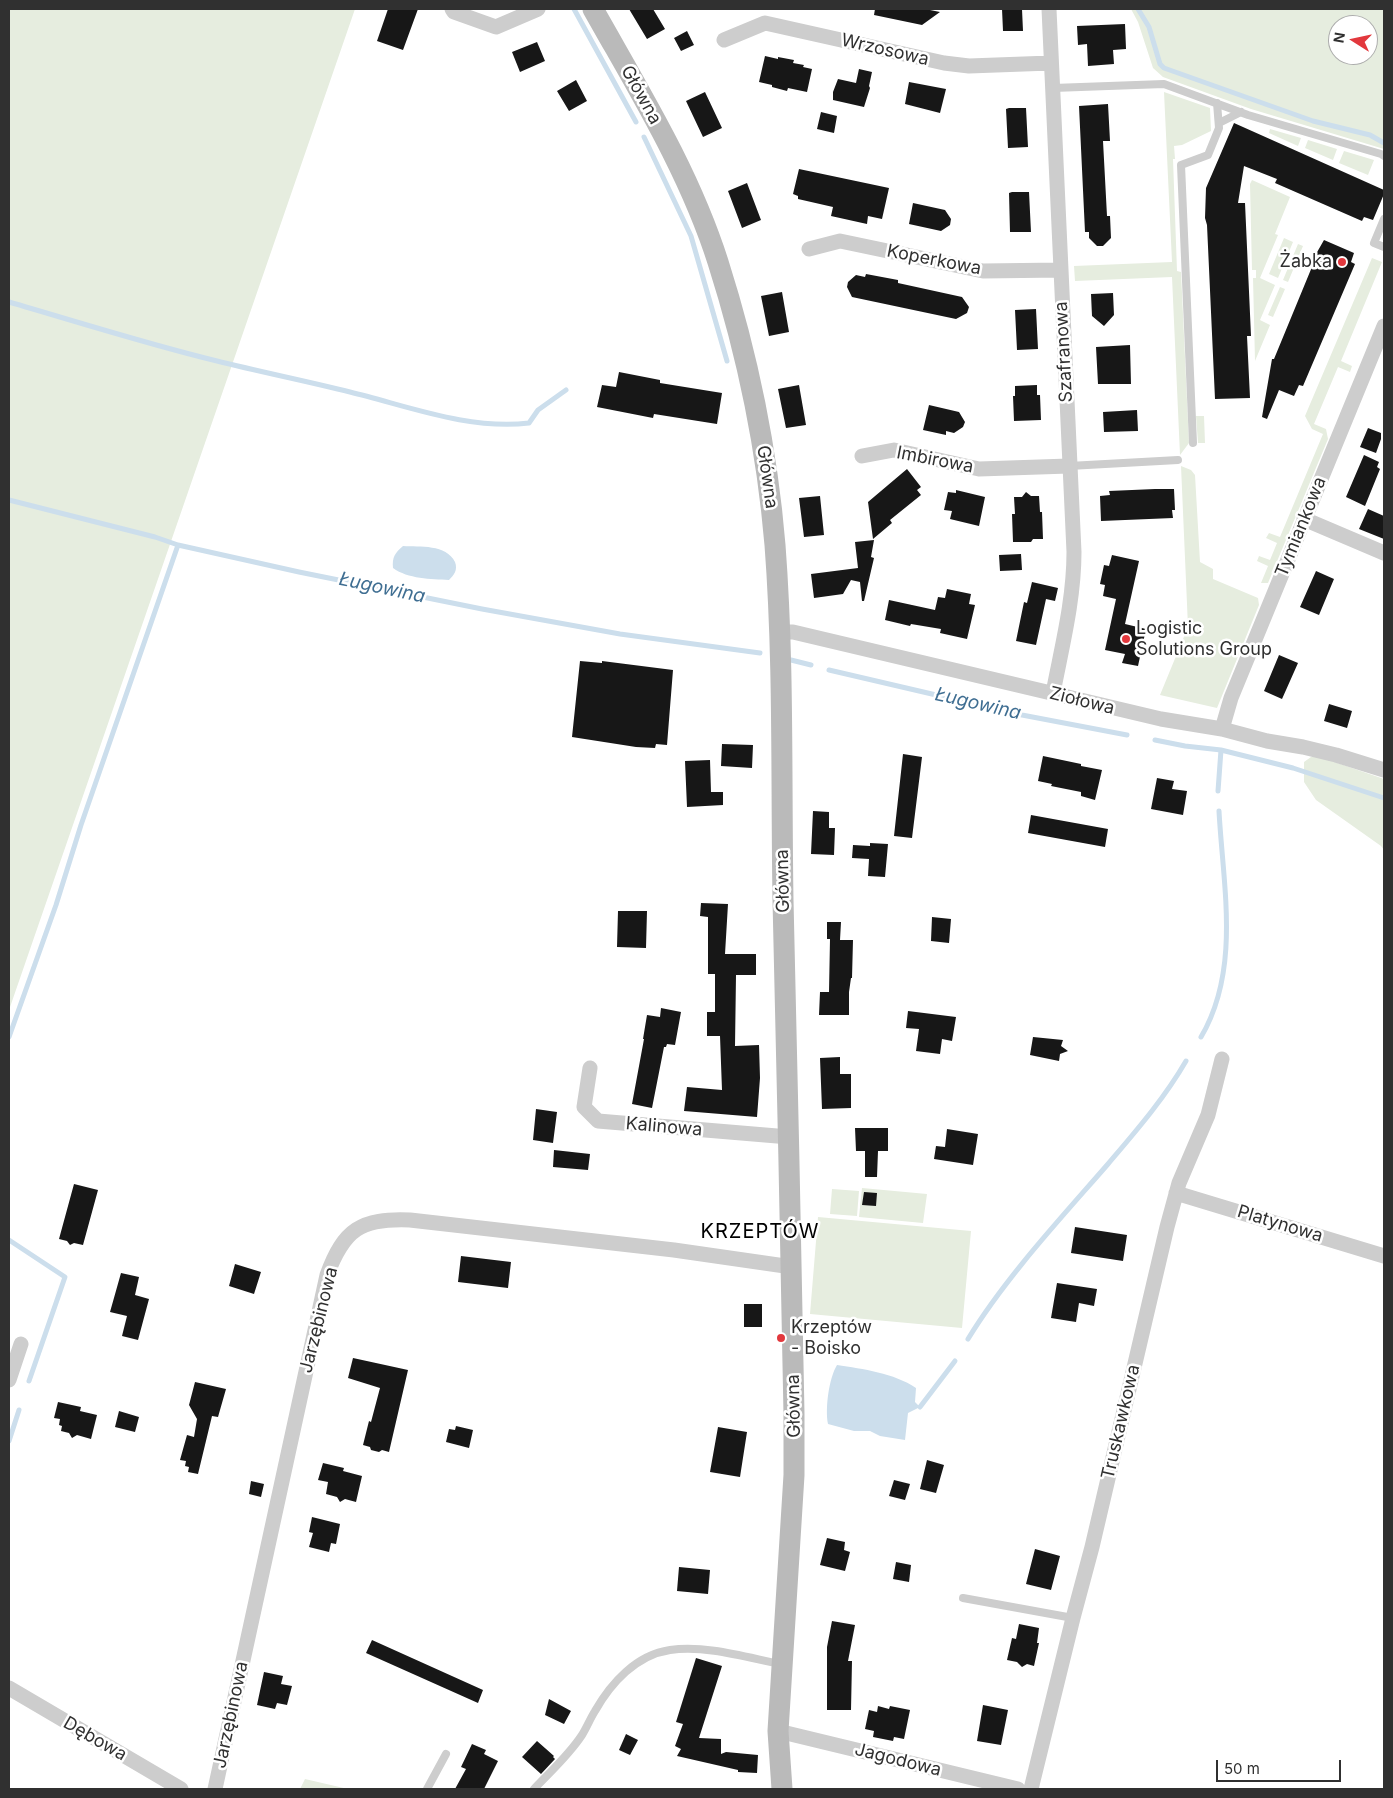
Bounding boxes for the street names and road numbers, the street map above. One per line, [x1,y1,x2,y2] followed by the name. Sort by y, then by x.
[839,29,931,71] street label: Wrzosowa
[616,62,666,128] street label: Główna
[885,240,983,280] street label: Koperkowa
[1051,301,1077,403] street label: Szafranowa
[895,442,975,478] street label: Imbirowa
[752,444,782,510] street label: Główna
[1271,474,1331,580] street label: Tymiankowa
[1047,683,1117,719] street label: Ziołowa
[772,849,794,913] street label: Główna
[625,1113,703,1141] street label: Kalinowa
[1235,1201,1325,1247] street label: Platynowa
[295,1265,343,1375] street label: Jarzębinowa
[1097,1363,1145,1481] street label: Truskawkowa
[783,1374,805,1438] street label: Główna
[209,1660,253,1770] street label: Jarzębinowa
[59,1712,131,1766] street label: Dębowa
[852,1739,944,1781] street label: Jagodowa

